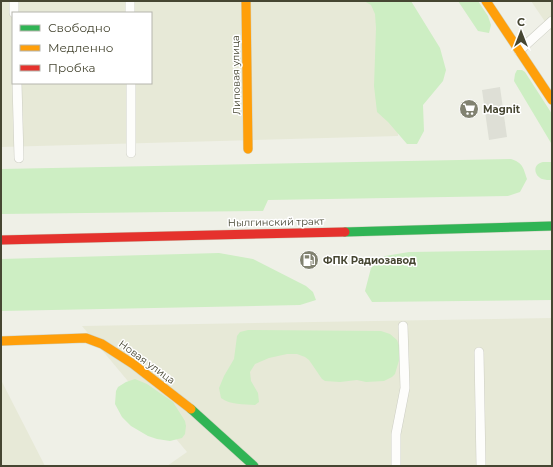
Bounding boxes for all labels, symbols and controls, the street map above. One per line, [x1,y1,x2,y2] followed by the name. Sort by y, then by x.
[12,12,152,84] legend
[501,12,541,52] north arrow
[517,15,525,29] text: С
[48,20,111,35] text: Свободно
[229,35,243,115] street label: Липовая улица
[48,40,114,55] text: Медленно
[48,60,96,75] text: Пробка
[458,98,480,120] supermarket icon: Magnit
[483,103,521,116] place label: Magnit
[228,215,325,229] street label: Нылгинский тракт
[298,249,320,271] fuel station icon: ФПК Радиозавод
[323,254,416,267] place label: ФПК Радиозавод
[116,337,178,387] street label: Новая улица

